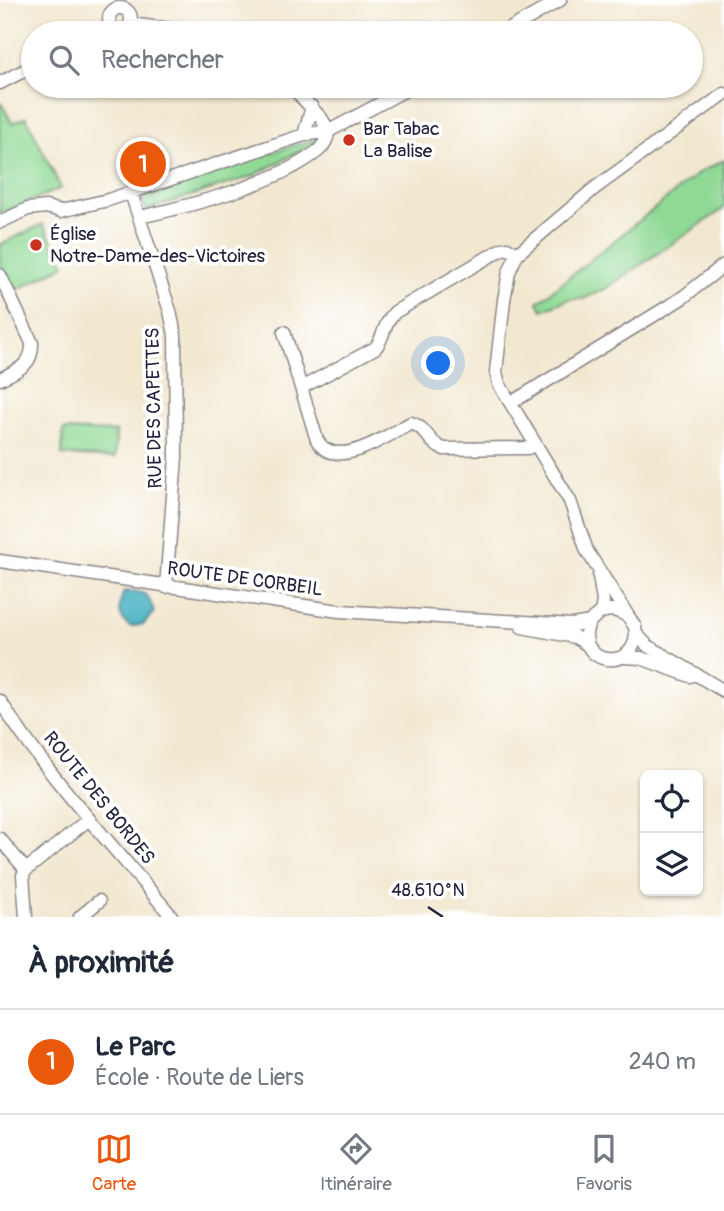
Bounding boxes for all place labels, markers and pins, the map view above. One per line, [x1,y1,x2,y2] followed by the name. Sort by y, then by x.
[363,117,440,163] place label: Bar Tabac La Balise
[341,132,357,148] marker: Bar Tabac La Balise
[120,138,166,190] pin: 1
[50,222,266,268] place label: Église Notre-Dame-des-Victoires
[28,237,44,253] marker: Église Notre-Dame-des-Victoires

